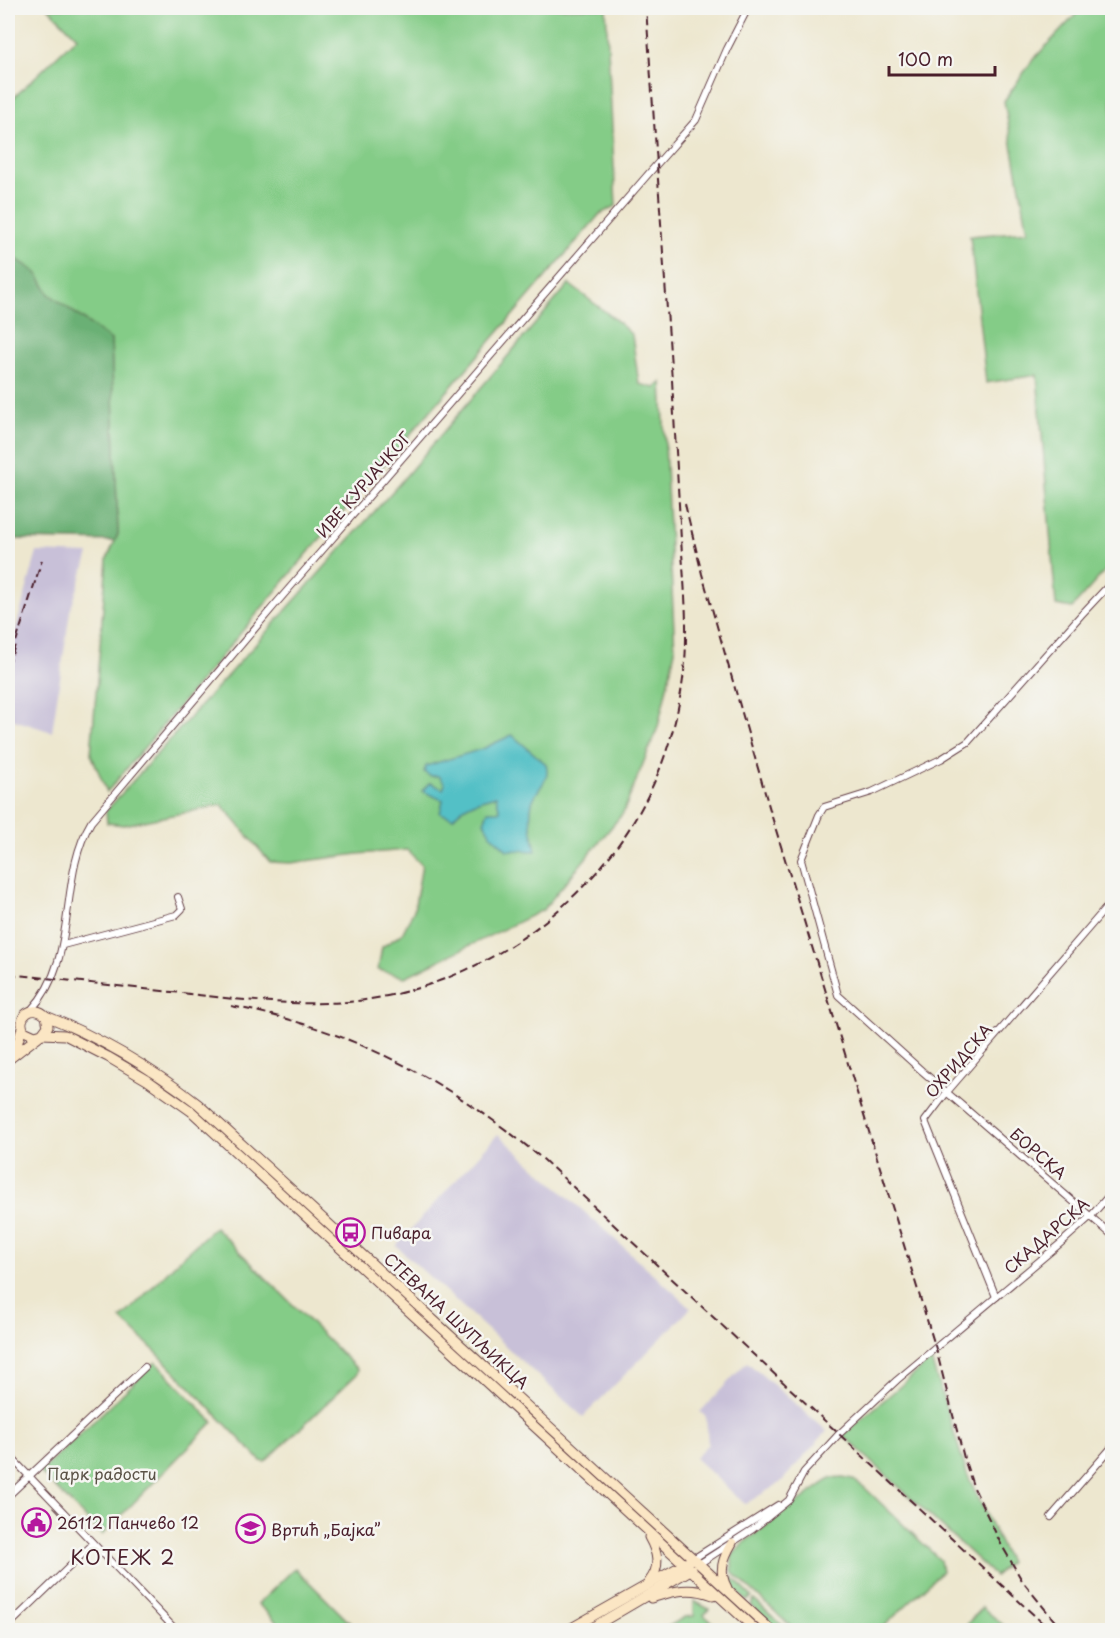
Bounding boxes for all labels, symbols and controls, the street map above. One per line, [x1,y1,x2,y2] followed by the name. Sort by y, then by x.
[889,39,996,77] scale bar
[898,45,953,72] text: 100 m
[310,425,416,542] street label: ИВЕ КУРЈАЧКОГ
[919,1017,997,1103] street label: ОХРИДСКА
[1005,1122,1073,1184] street label: БОРСКА
[998,1191,1094,1279] street label: СКАДАРСКА
[334,1216,366,1248] bus stop icon: Пивара
[371,1220,431,1244] place label: Пивара
[379,1246,535,1394] street label: СТЕВАНА ШУПЉИКЦА
[47,1461,157,1485] park label: Парк радости
[20,1506,52,1538] public building icon: 26112 Панчево 12
[57,1510,199,1534] place label: 26112 Панчево 12
[234,1513,266,1545] school or university icon: Вртић „Бајка”
[271,1517,381,1541] place label: Вртић „Бајка”
[70,1542,176,1572] district label: КОТЕЖ 2

